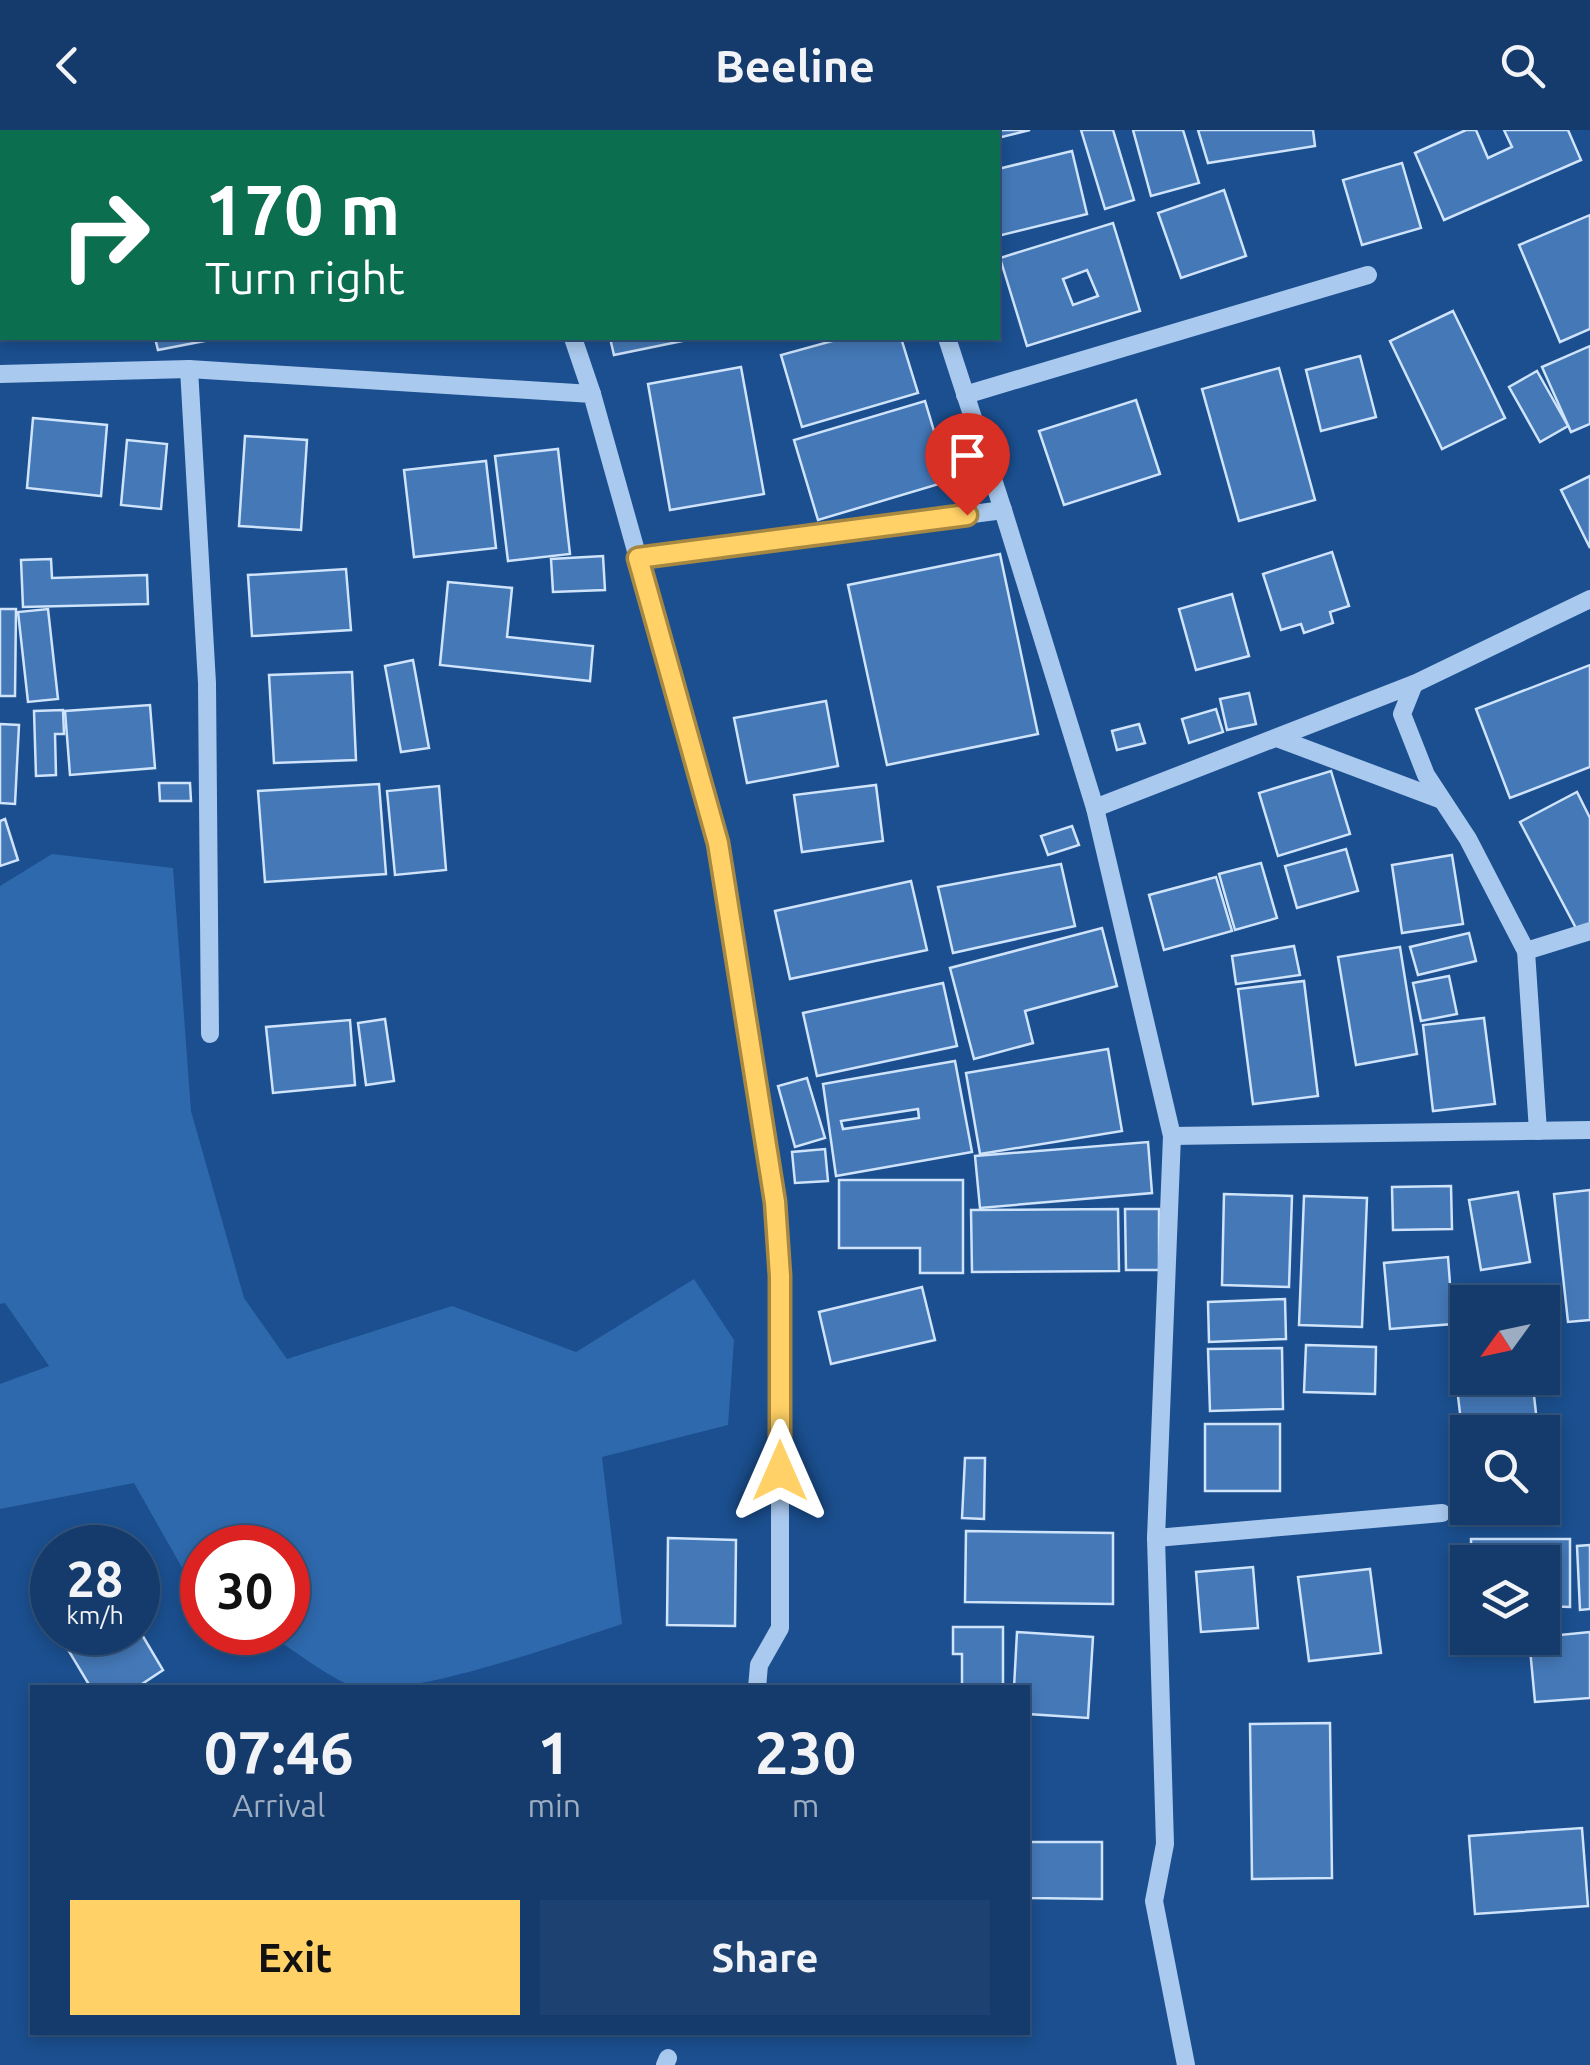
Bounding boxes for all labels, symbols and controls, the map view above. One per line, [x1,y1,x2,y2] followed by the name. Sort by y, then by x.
[40,38,95,93] icon: back
[1495,38,1550,93] icon: search
[715,40,875,91] text: Beeline
[40,170,170,300] icon: right
[205,170,400,248] text: 170 m
[205,252,405,303] text: Turn right
[925,413,1010,516] pin
[940,428,995,483] icon: arrive
[1450,1285,1560,1395] north arrow
[1450,1285,1560,1655] map controls
[1450,1415,1560,1525] button: search
[728,1419,832,1523] position arrow
[180,1525,310,1655] speed limit sign: 30
[1450,1545,1560,1655] button: layers
[67,1550,123,1606] text: 28
[66,1601,124,1629] text: km/h
[204,1718,354,1785] text: 07:46
[537,1718,571,1785] text: 1
[755,1718,856,1785] text: 230
[232,1787,325,1823] text: Arrival
[527,1787,581,1823] text: min
[792,1787,819,1823] text: m
[70,1900,520,2015] button: Exit
[540,1900,990,2015] button: Share

